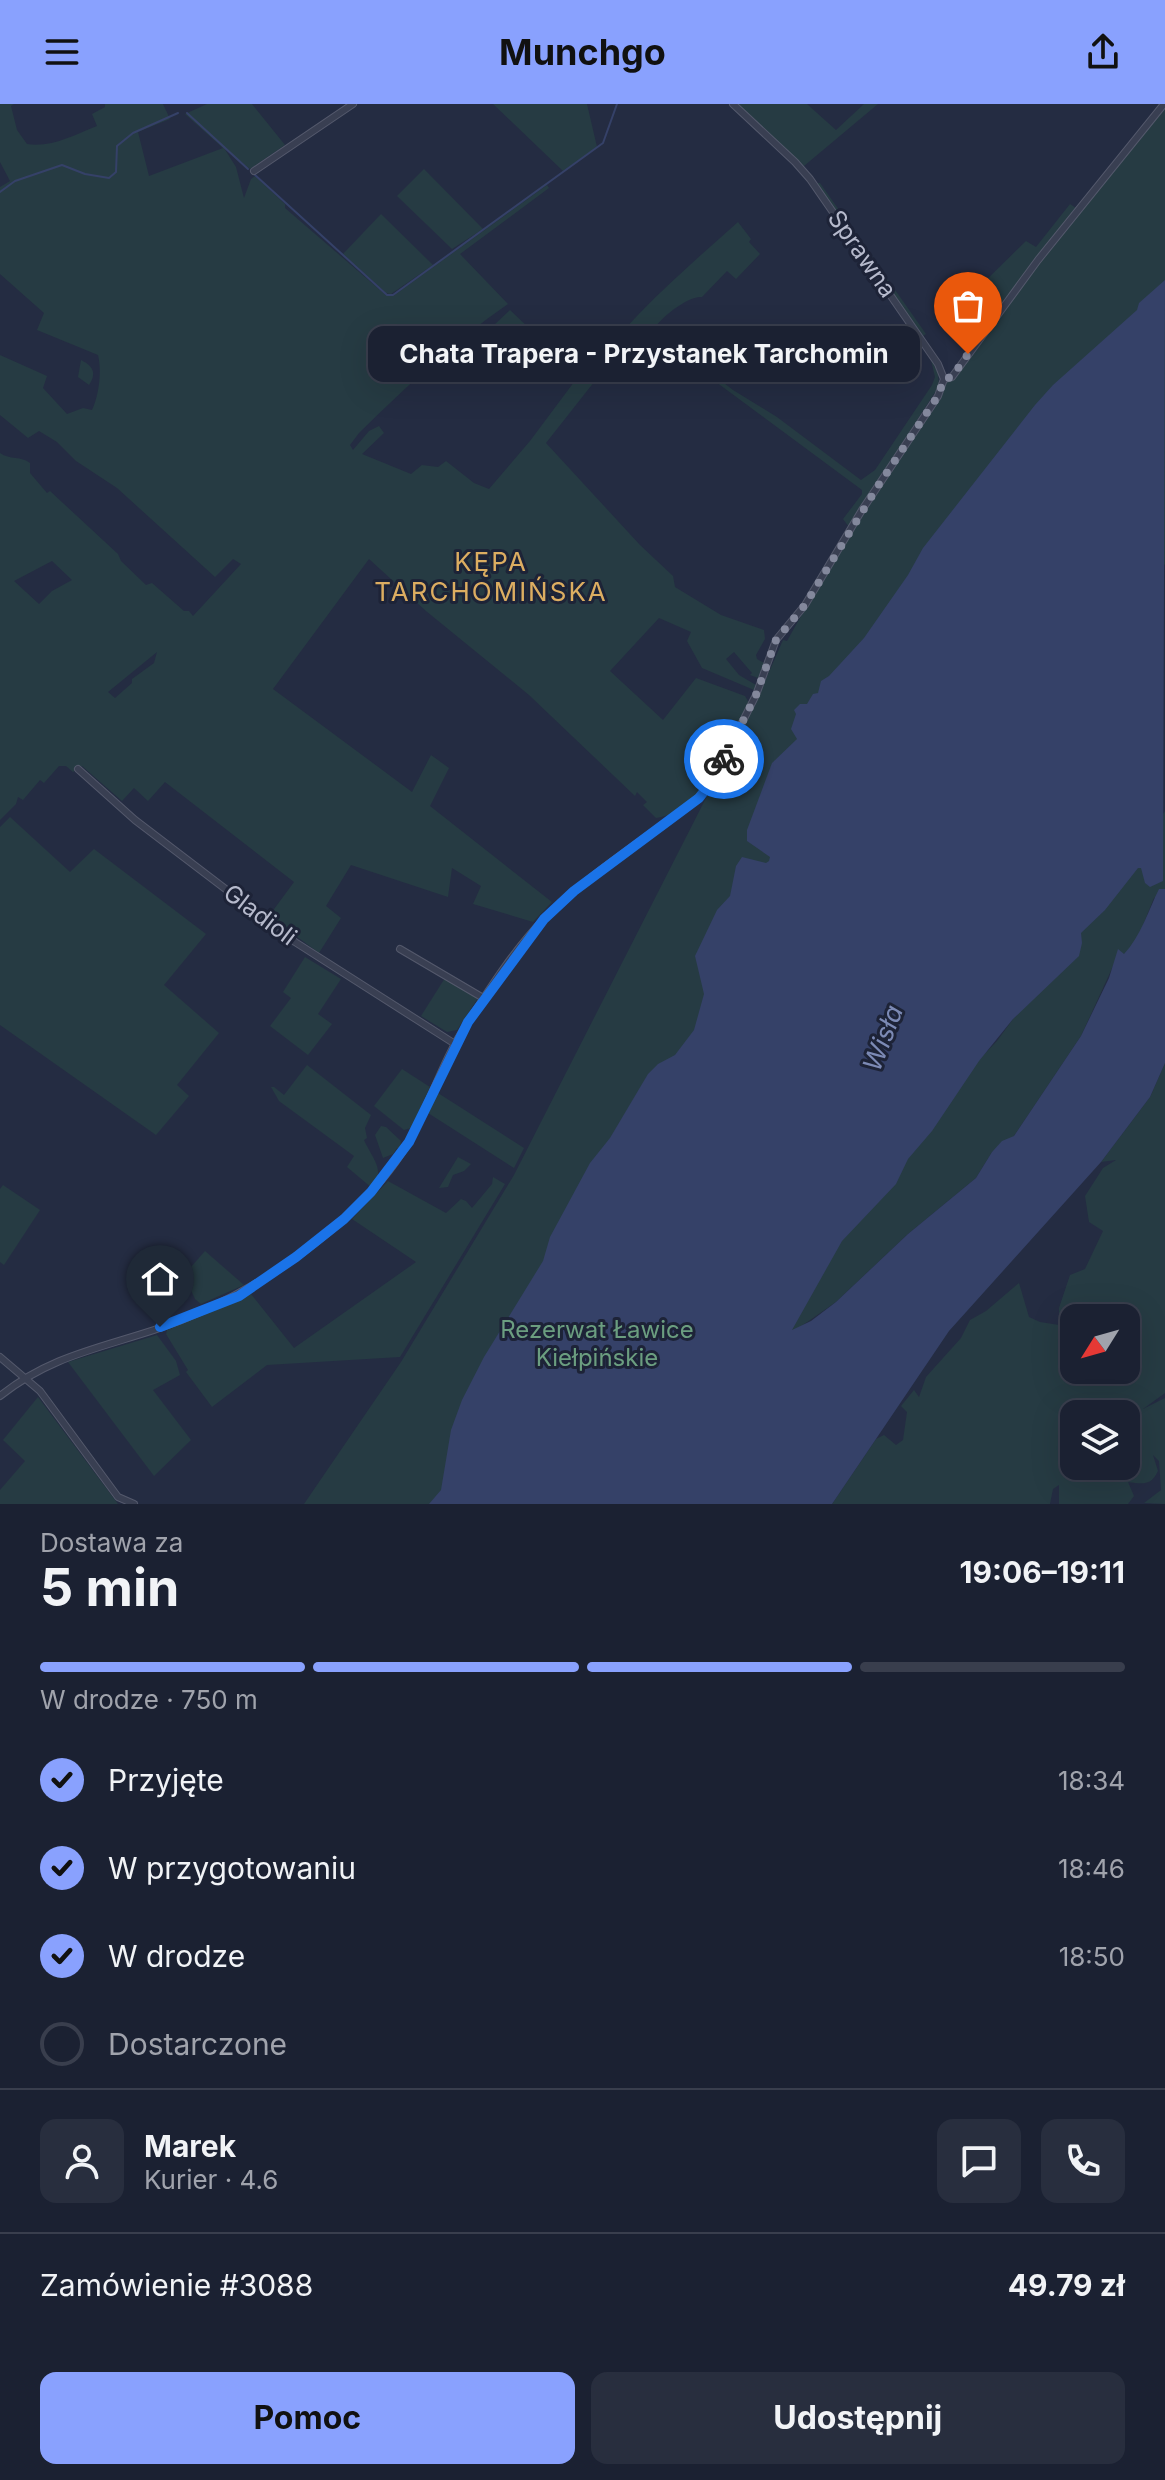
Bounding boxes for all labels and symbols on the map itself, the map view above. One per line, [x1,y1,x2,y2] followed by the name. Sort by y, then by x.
[822,204,903,303] street label: Sprawna
[934,272,1002,354] pin
[368,326,920,382] callout: Chata Trapera - Przystanek Tarchomin
[374,546,608,607] district label: KĘPA TARCHOMIŃSKA
[684,719,764,799] courier
[218,878,302,951] street label: Gladioli
[856,1001,909,1075] water label: Wisła
[126,1245,194,1327] pin
[1060,1304,1140,1384] north arrow
[500,1315,694,1372] park label: Rezerwat Ławice Kiełpińskie

